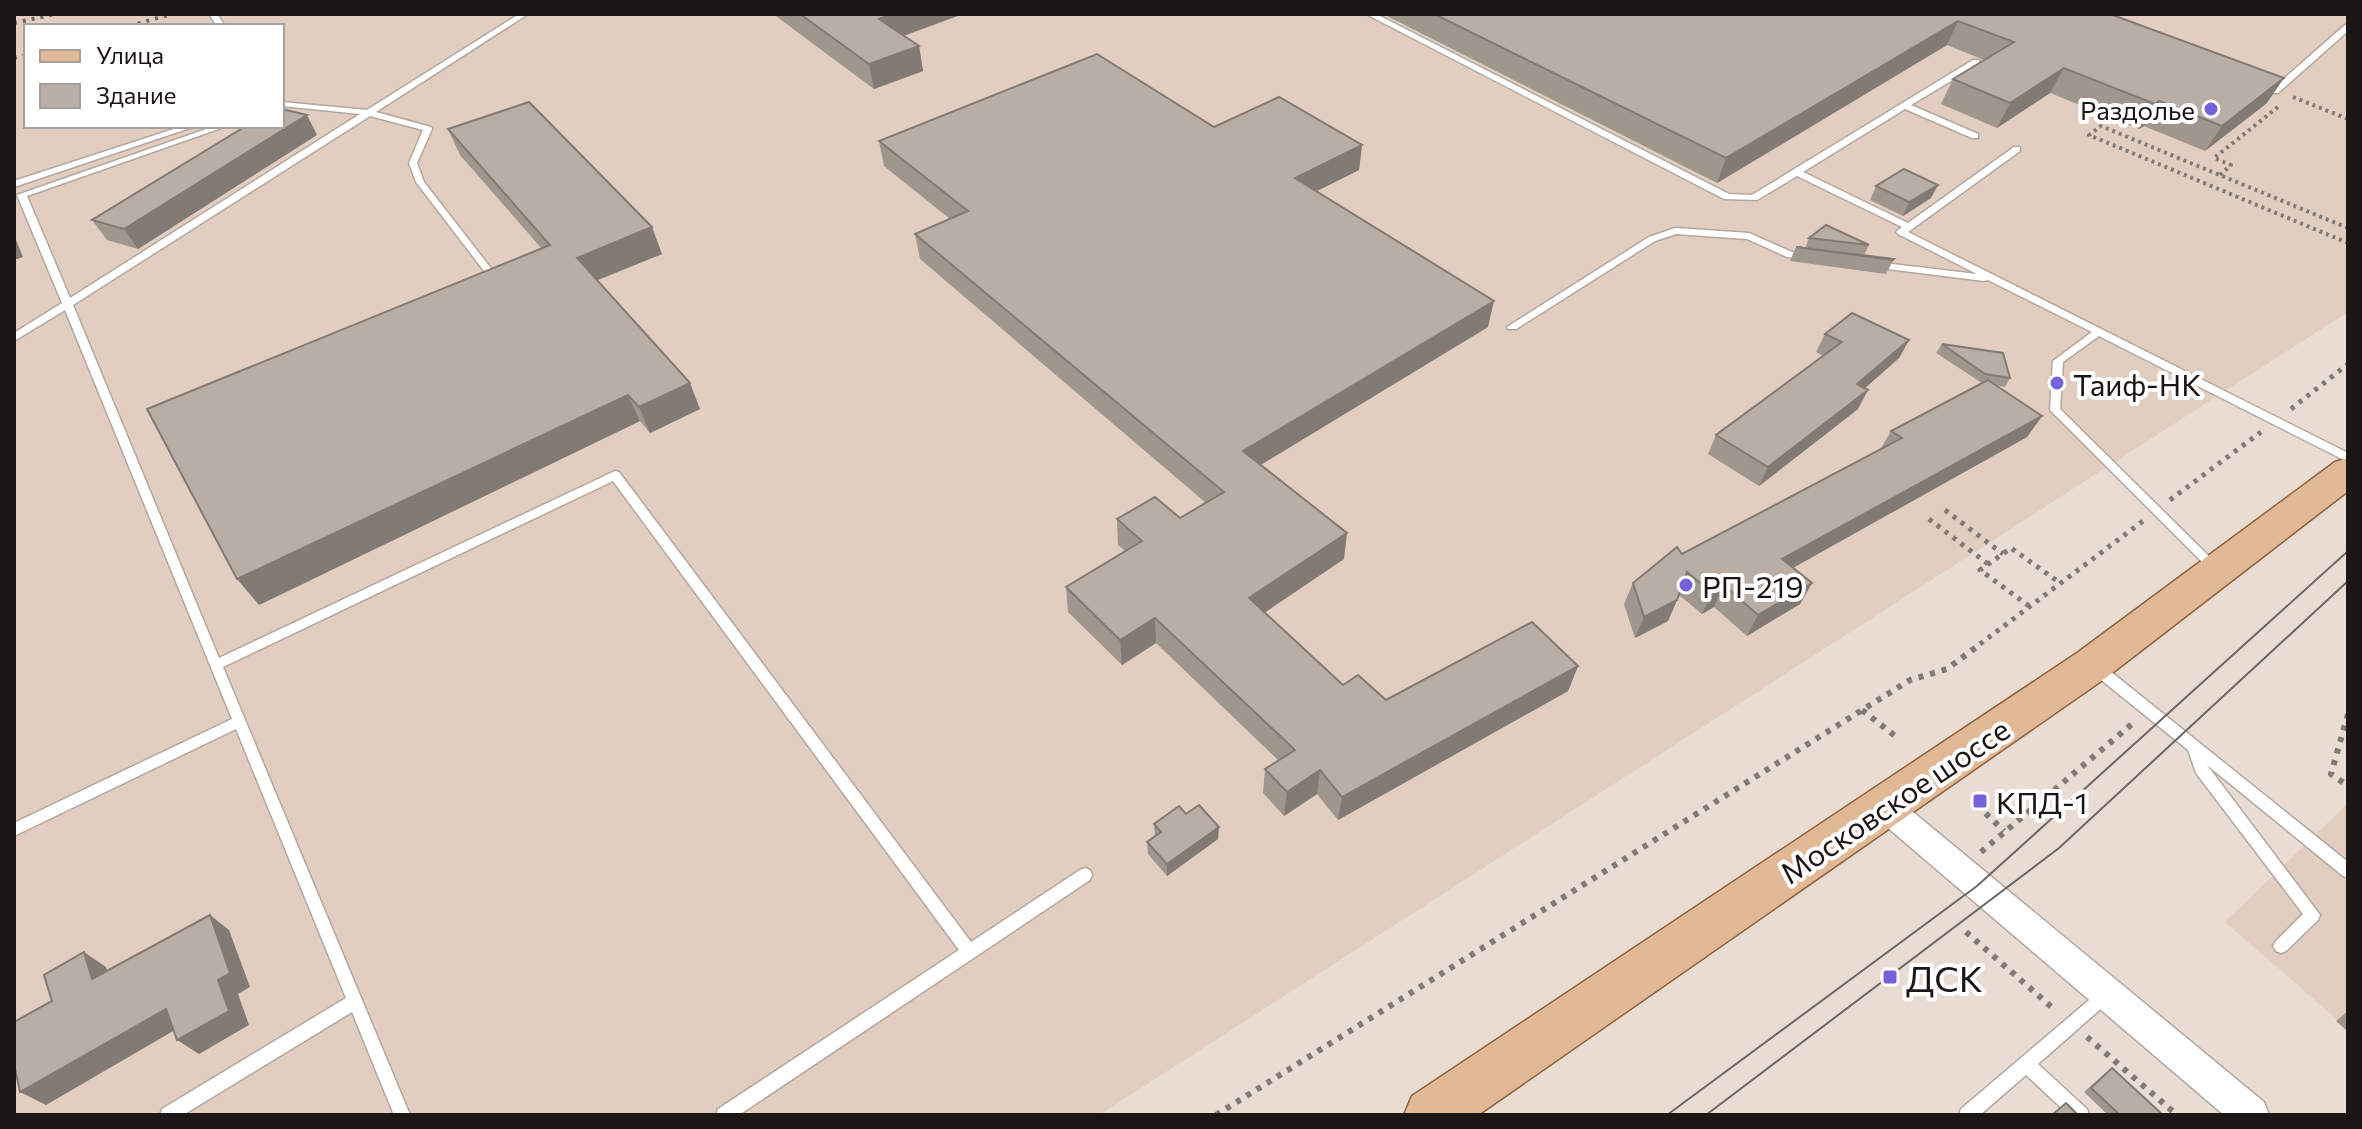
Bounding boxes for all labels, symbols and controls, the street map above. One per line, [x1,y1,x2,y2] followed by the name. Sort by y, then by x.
[24,24,284,128] legend
[96,40,164,69] text: Улица
[96,80,176,109] text: Здание
[2080,94,2195,125] place label: Раздолье
[2202,100,2220,118] marker: Раздолье
[2073,365,2201,402] place label: Таиф-НК
[2048,374,2066,392] marker: Таиф-НК
[1702,567,1804,604] place label: РП-219
[1677,576,1695,594] marker: РП-219
[1772,710,2016,890] street label: Московское шоссе
[1996,783,2088,820] place label: КПД-1
[1971,792,1989,810] marker: КПД-1
[1906,955,1983,999] place label: ДСК
[1881,968,1899,986] marker: ДСК

